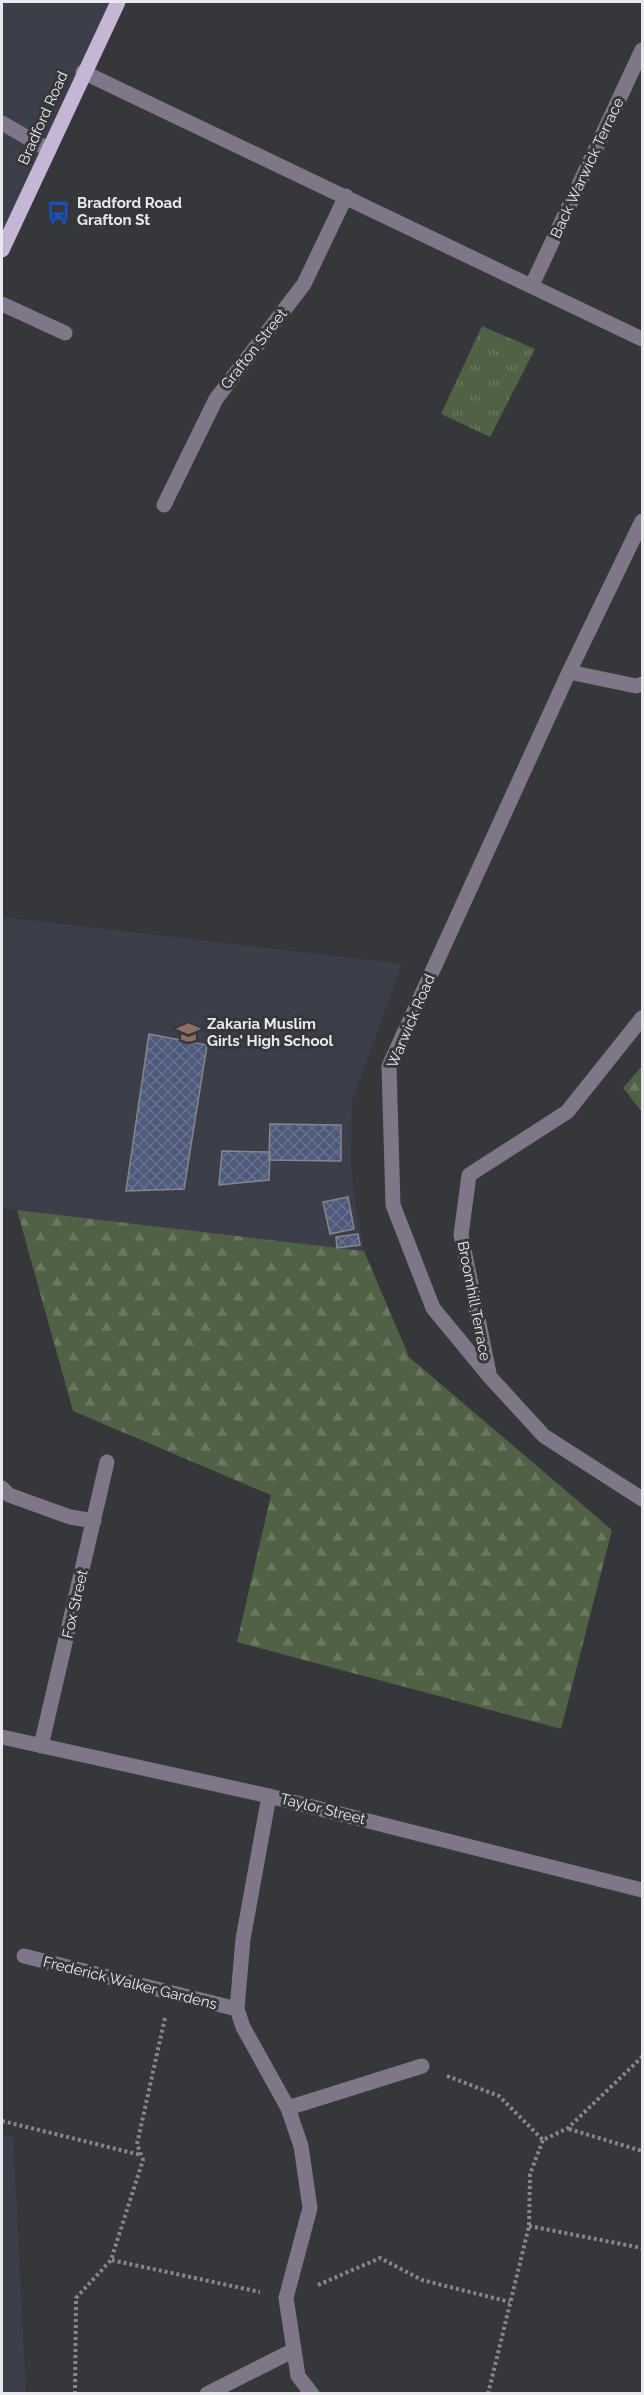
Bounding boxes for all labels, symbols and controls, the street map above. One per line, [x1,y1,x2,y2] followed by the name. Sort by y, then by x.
[14,68,72,168] street label: Bradford Road
[547,95,628,241] street label: Back Warwick Terrace
[77,194,182,229] place label: Bradford Road Grafton St
[46,199,72,225] bus stop icon: Bradford Road Grafton St
[217,305,291,393] street label: Grafton Street
[383,972,439,1070] street label: Warwick Road
[207,1015,334,1050] place label: Zakaria Muslim Girls' High School
[176,1020,202,1046] school or university icon: Zakaria Muslim Girls' High School
[454,1240,494,1363] street label: Broomhill Terrace
[58,1568,92,1640] street label: Fox Street
[279,1790,367,1828] street label: Taylor Street
[41,1953,219,2013] street label: Frederick Walker Gardens

